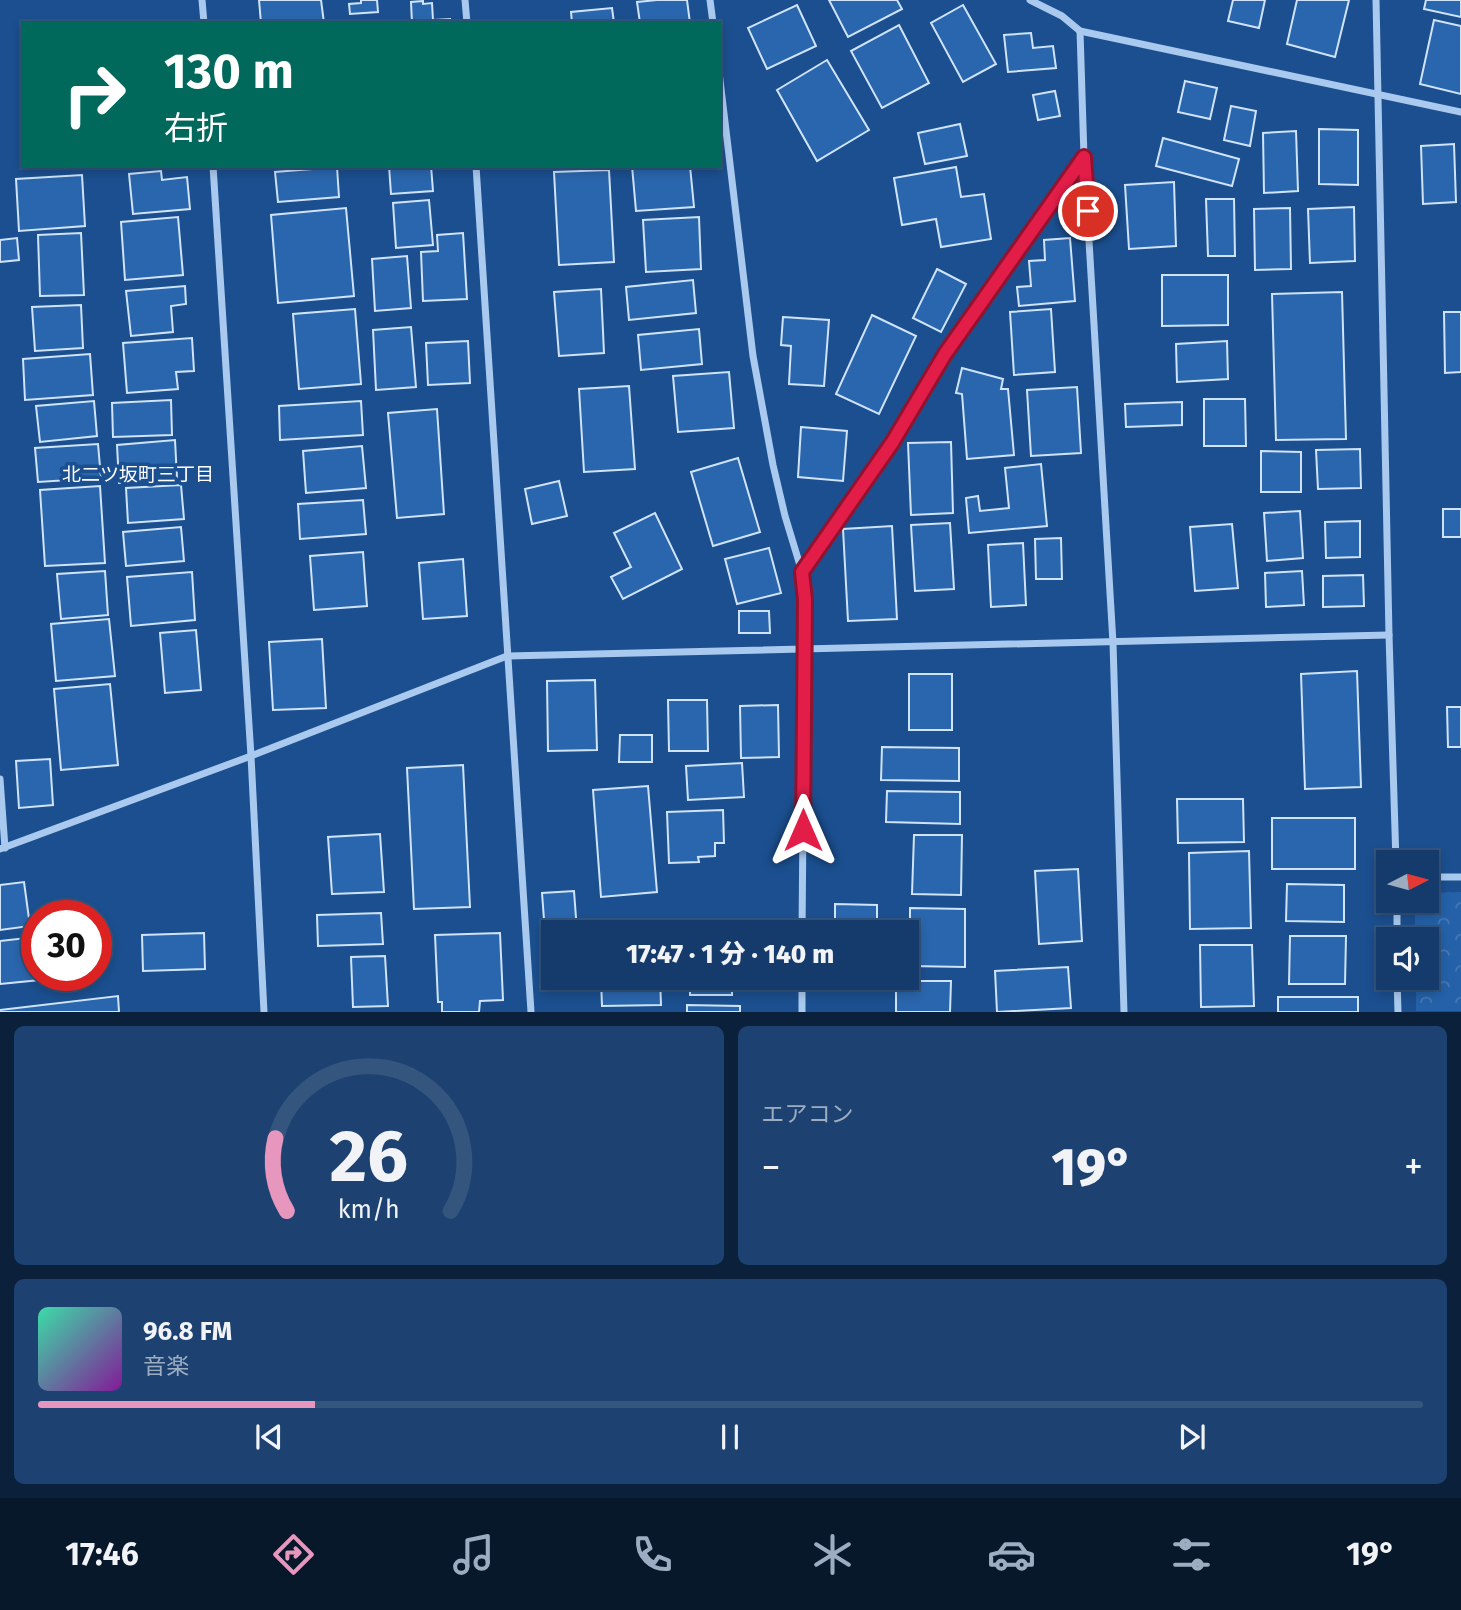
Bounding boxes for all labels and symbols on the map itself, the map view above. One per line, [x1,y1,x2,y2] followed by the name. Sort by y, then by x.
[1058,181,1118,241] pin
[62,463,214,486] district label: 北二ツ坂町三丁目
[766,793,840,867] position arrow
[1376,850,1438,914] north arrow
[21,900,112,991] speed limit sign: 30

